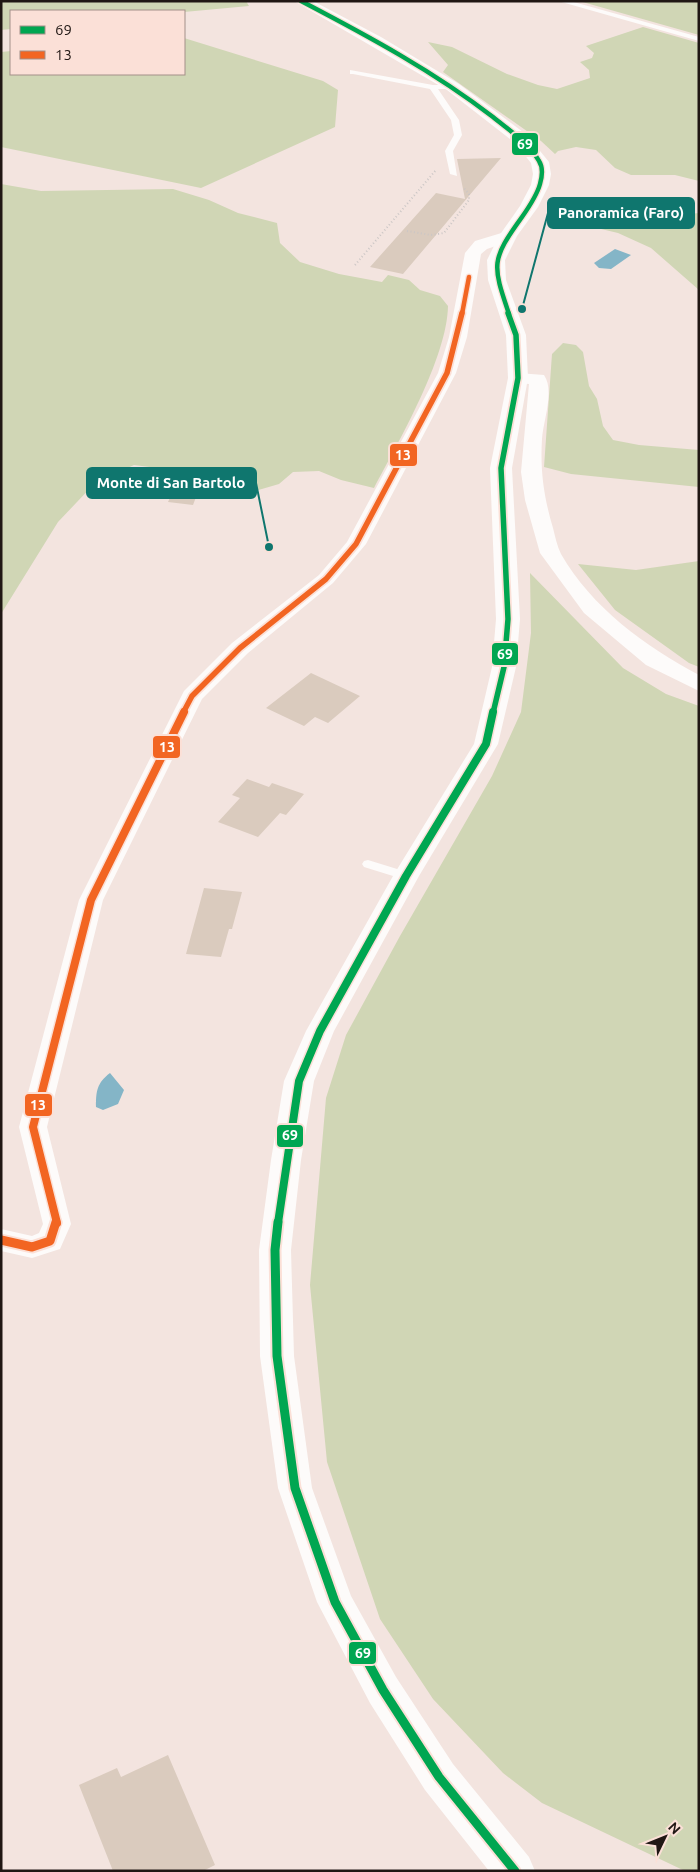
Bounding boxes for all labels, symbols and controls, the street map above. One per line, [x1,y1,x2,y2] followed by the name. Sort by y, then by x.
[10,10,185,75] legend
[55,21,72,38] text: 69
[55,46,72,63] text: 13
[511,132,539,156] line badge: 69
[517,136,533,152] text: 69
[548,198,694,228] callout: Panoramica (Faro)
[558,204,684,221] text: Panoramica (Faro)
[389,443,418,467] line badge: 13
[395,447,411,463] text: 13
[87,468,256,498] callout: Monte di San Bartolo
[97,474,245,491] text: Monte di San Bartolo
[491,642,519,666] line badge: 69
[497,646,513,662] text: 69
[152,735,181,759] line badge: 13
[159,739,175,755] text: 13
[24,1093,53,1117] line badge: 13
[30,1097,46,1113] text: 13
[276,1124,304,1148] line badge: 69
[282,1127,298,1143] text: 69
[348,1641,377,1665] line badge: 69
[355,1645,371,1661] text: 69
[640,1812,690,1862] north arrow
[665,1819,684,1837] text: N

